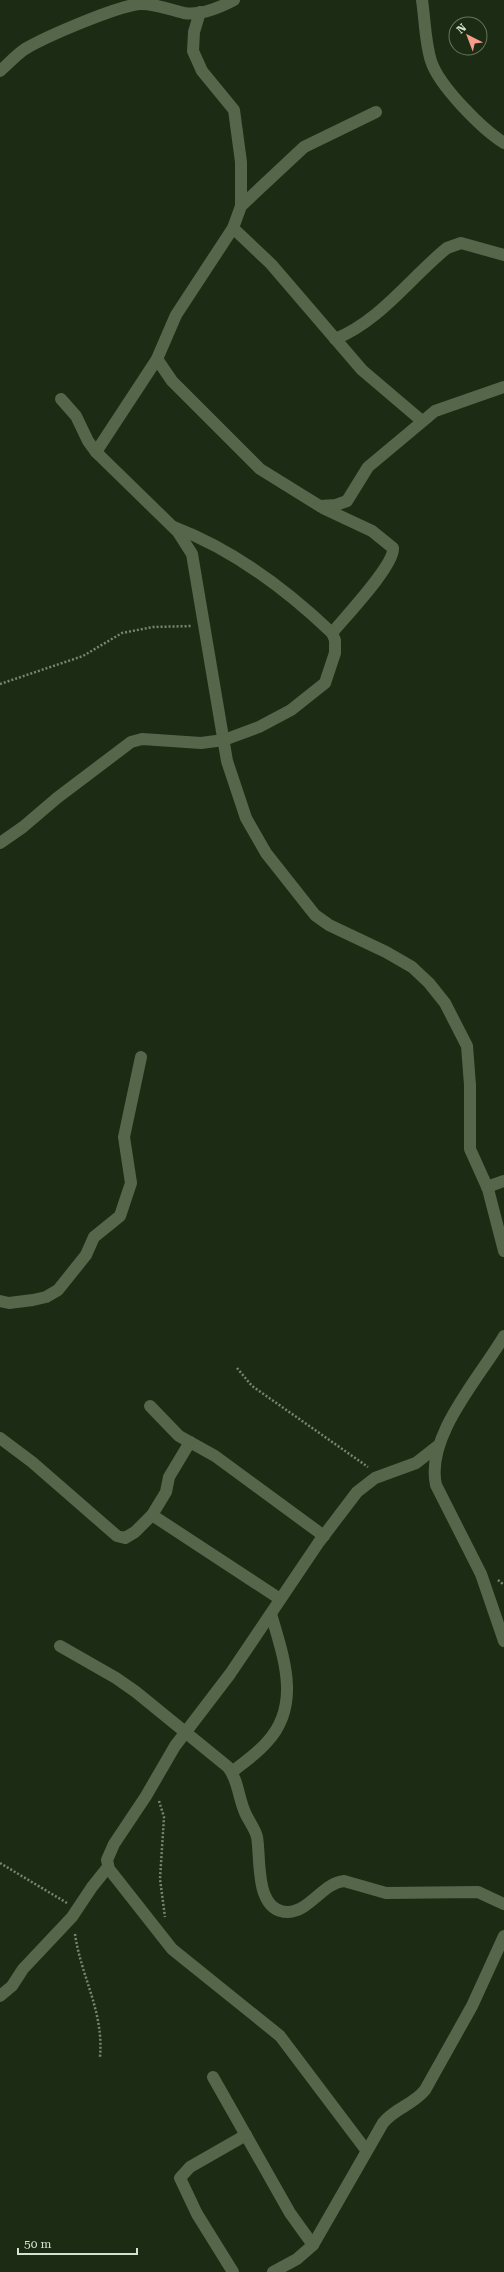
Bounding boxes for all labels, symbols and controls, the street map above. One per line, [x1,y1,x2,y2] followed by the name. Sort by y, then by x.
[448,16,488,56] north arrow
[454,21,470,37] text: N
[18,2230,137,2256] scale bar
[24,2237,51,2251] text: 50 m

